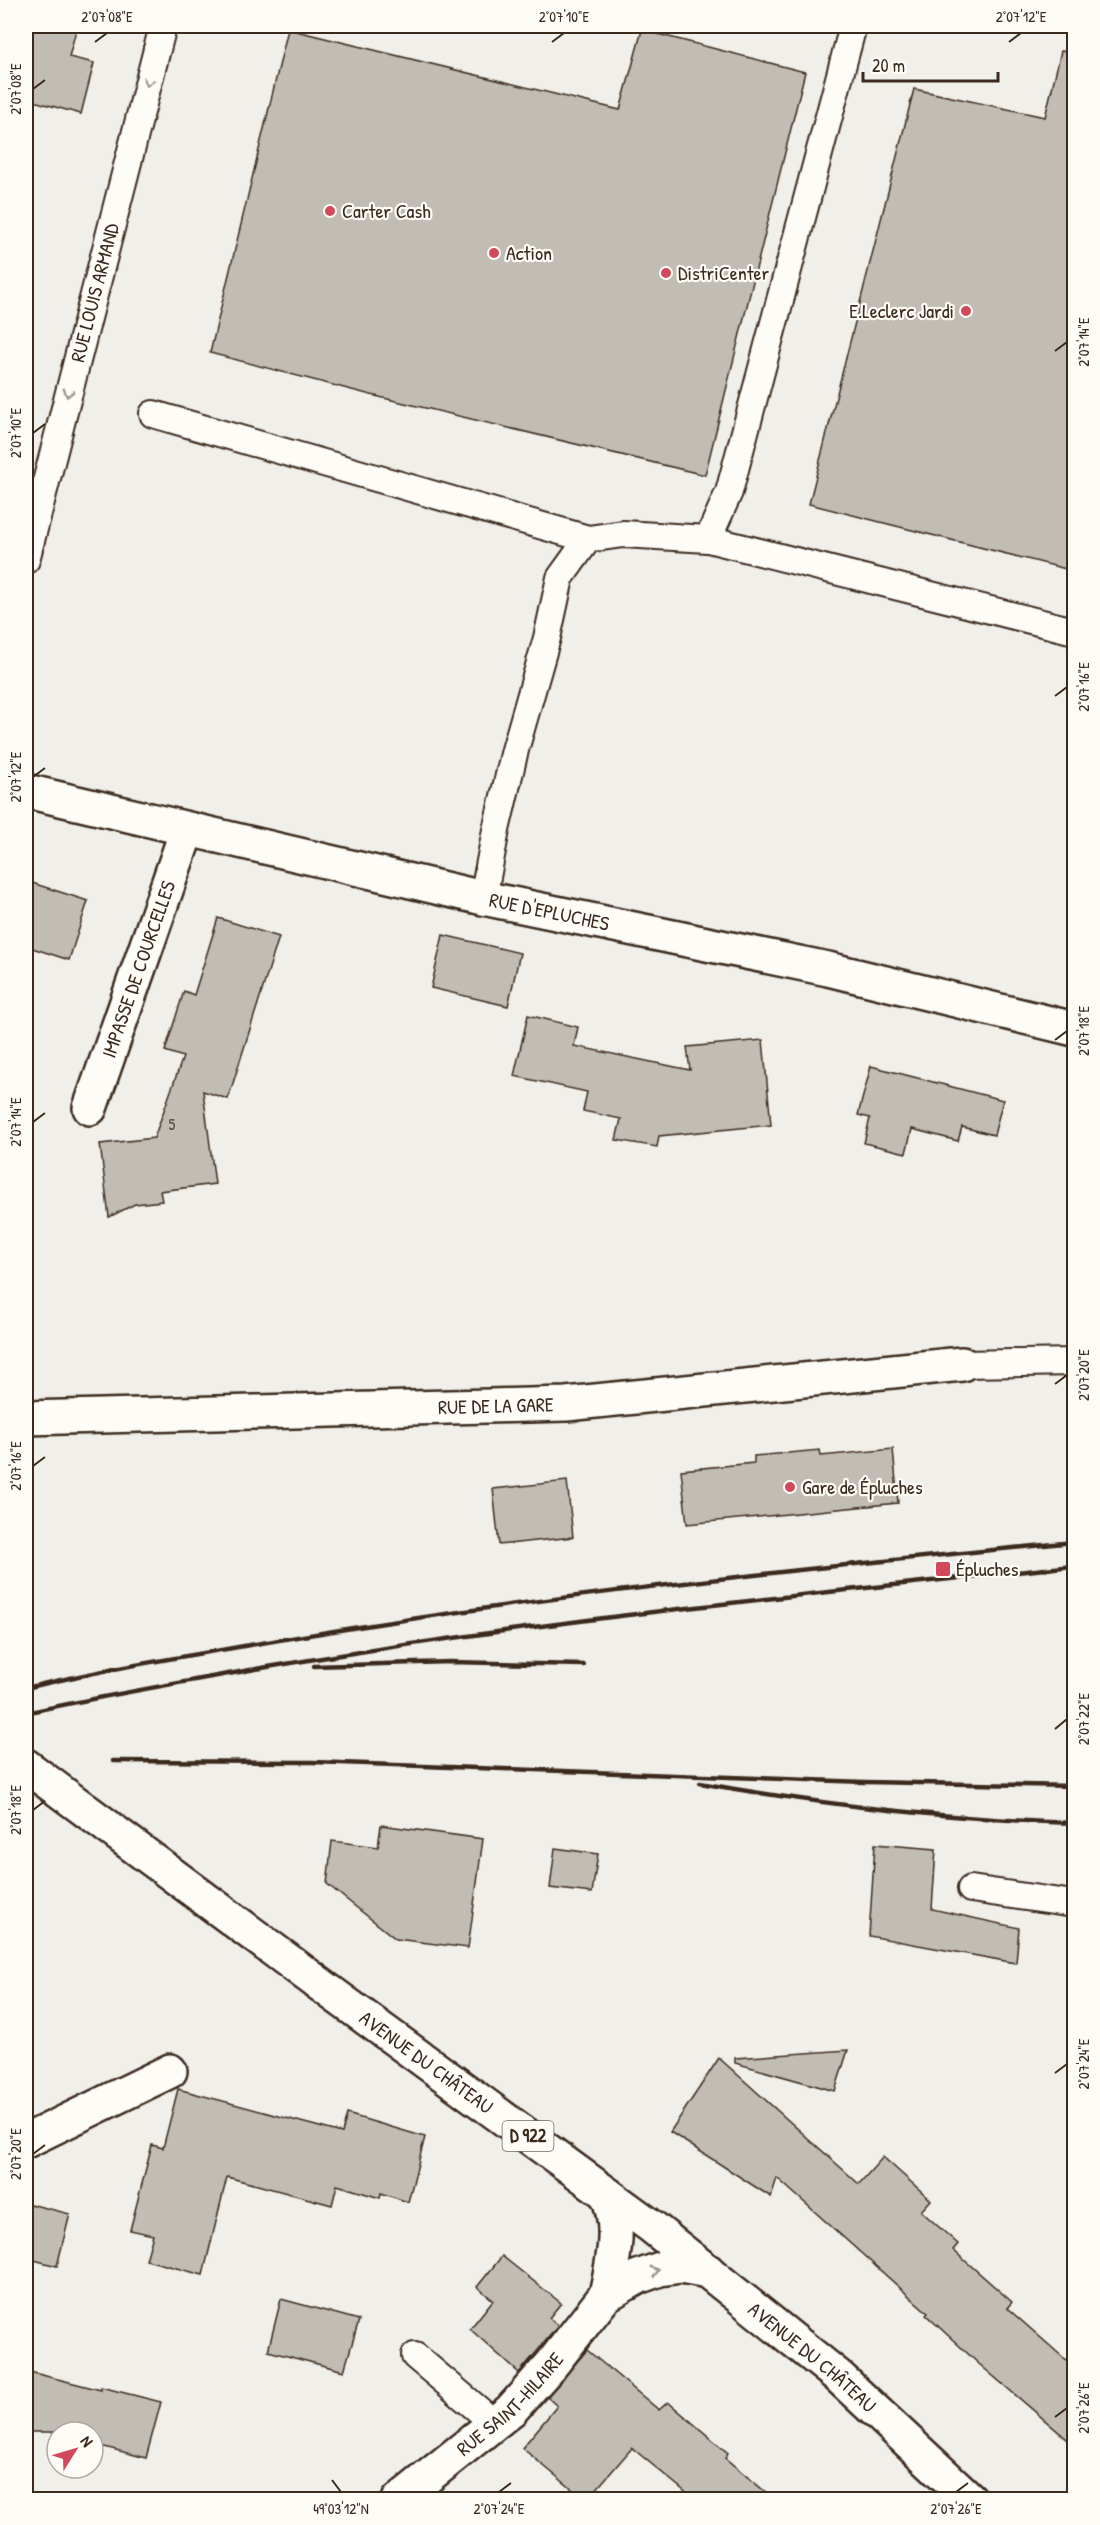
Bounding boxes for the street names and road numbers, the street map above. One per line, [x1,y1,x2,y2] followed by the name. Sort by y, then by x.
[63,220,125,365] street label: RUE LOUIS ARMAND
[95,877,181,1061] street label: IMPASSE DE COURCELLES
[487,886,612,937] street label: RUE D'EPLUCHES
[438,1390,554,1420] street label: RUE DE LA GARE
[354,2004,499,2120] street label: AVENUE DU CHÂTEAU
[502,2121,554,2151] road number: D 922
[743,2295,883,2418] street label: AVENUE DU CHÂTEAU
[451,2346,569,2462] street label: RUE SAINT-HILAIRE

